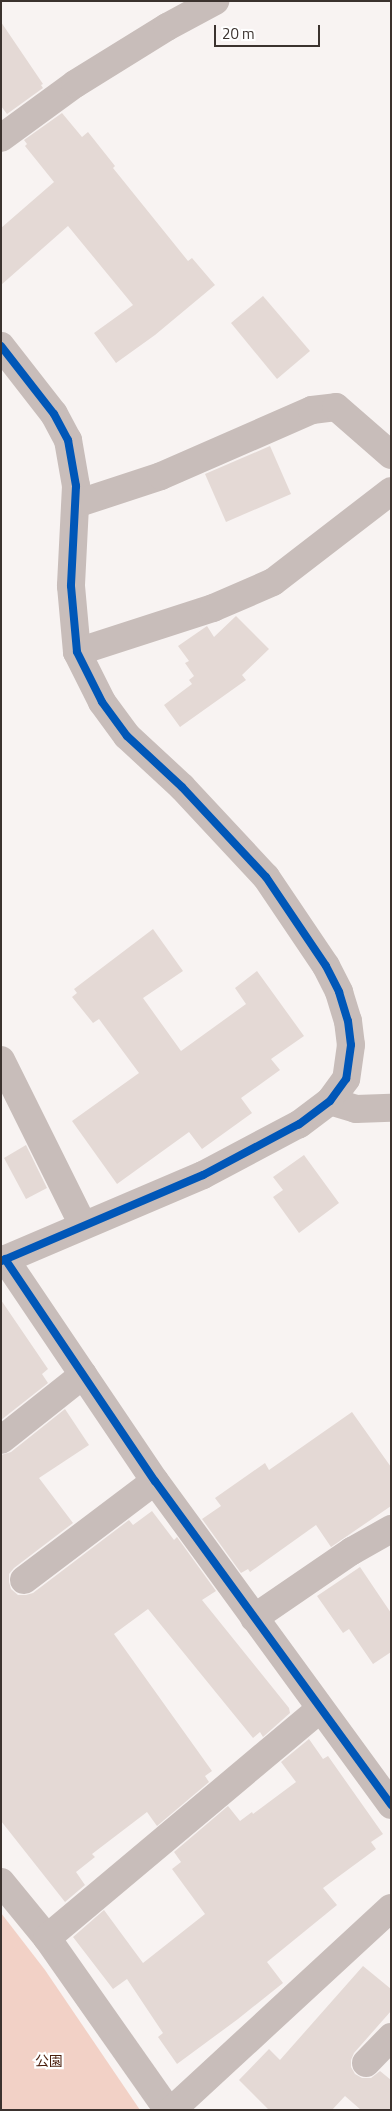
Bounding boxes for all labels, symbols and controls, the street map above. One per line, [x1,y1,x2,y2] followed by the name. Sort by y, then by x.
[217,15,323,47] scale bar
[222,22,255,45] text: 20 m
[35,2053,63,2069] park label: 公園

